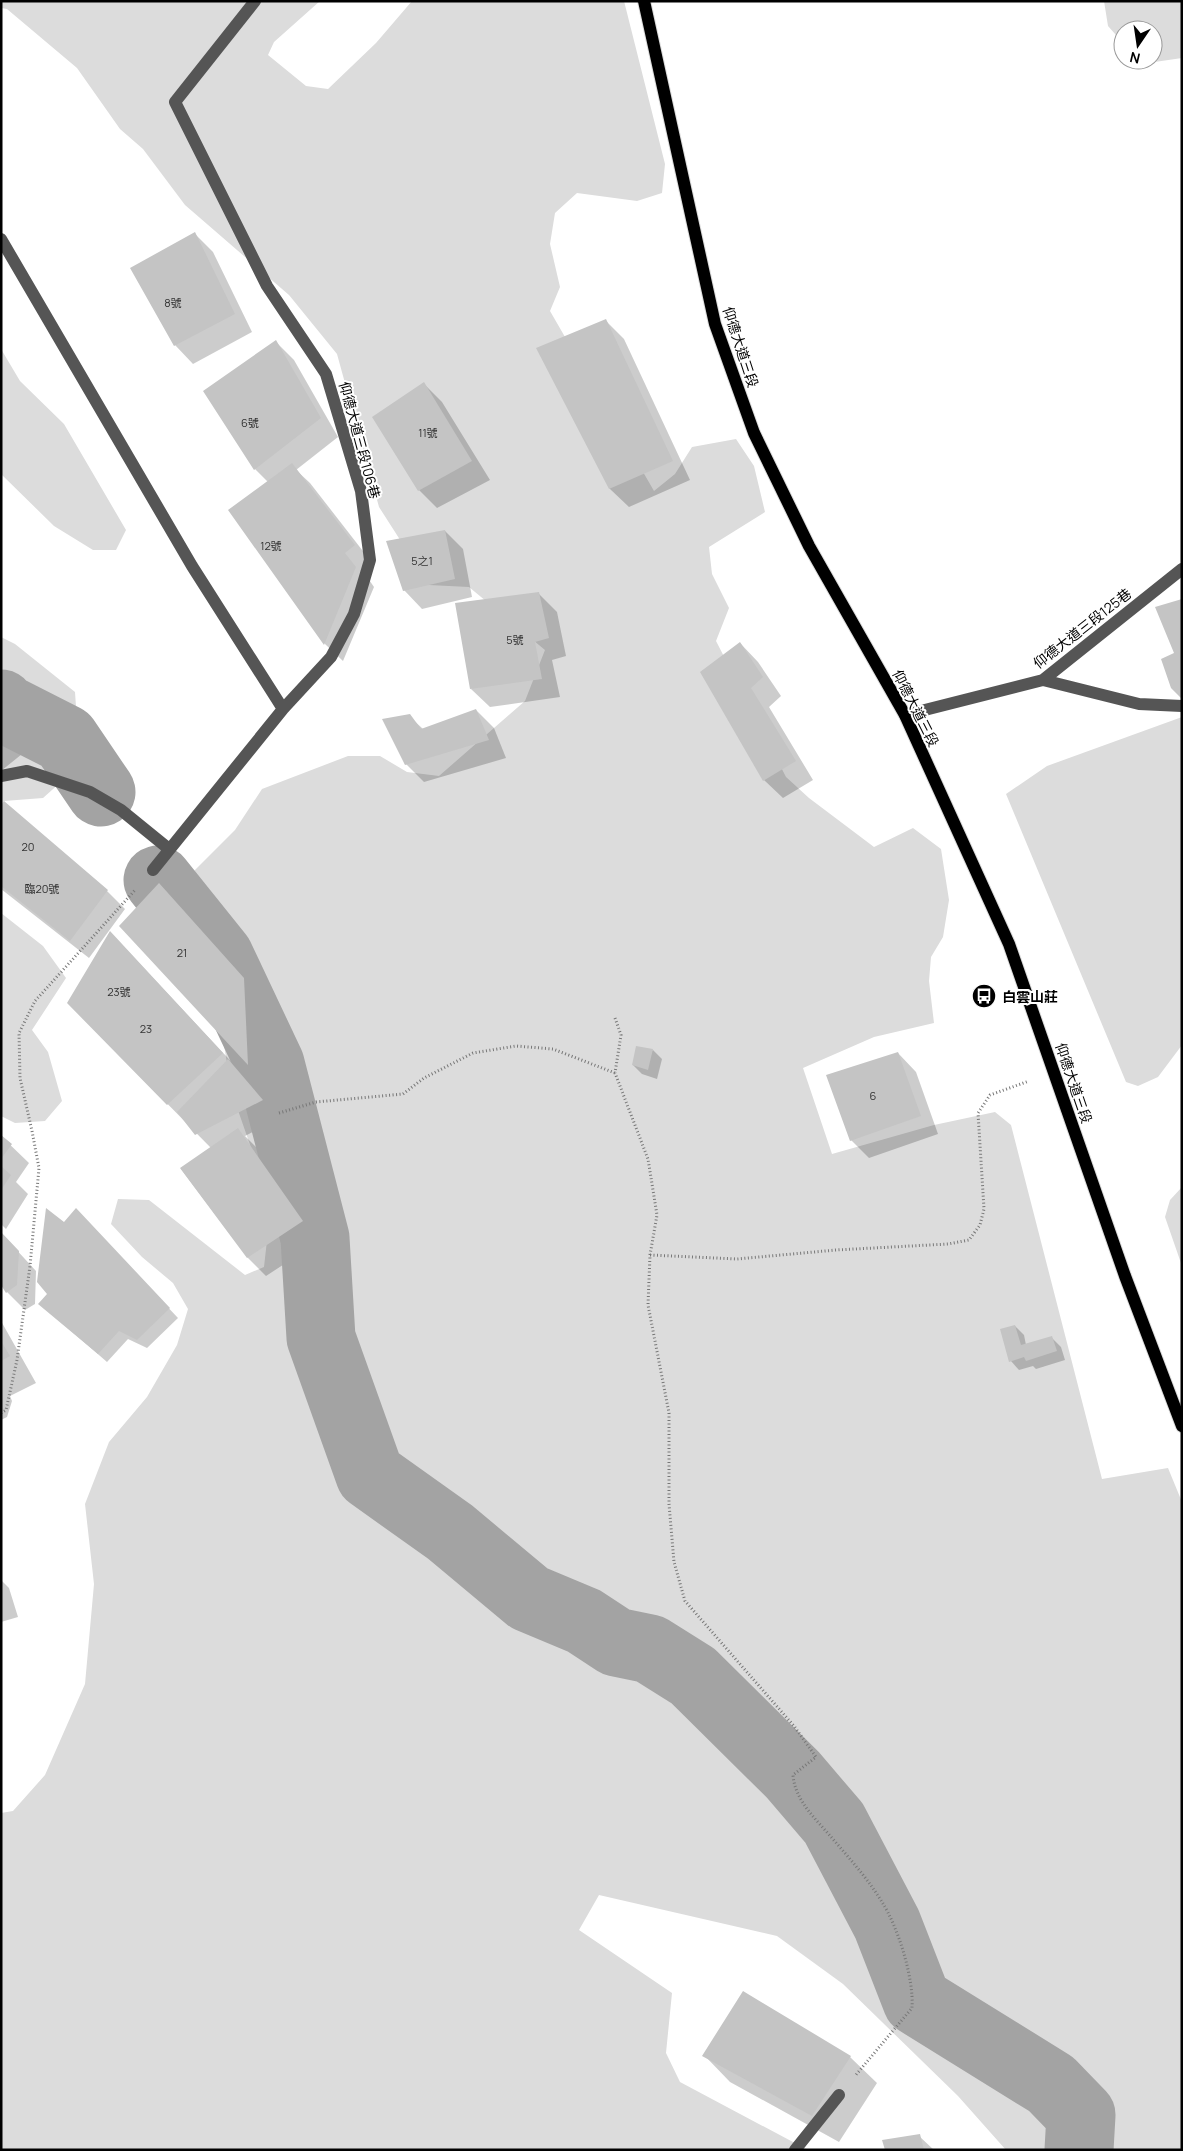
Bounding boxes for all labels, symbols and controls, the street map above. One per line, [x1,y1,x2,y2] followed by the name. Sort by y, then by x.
[1113,20,1163,70] north arrow
[1128,48,1142,69] text: N
[164,295,182,310] house number: 8號
[719,304,763,390] street label: 仰德大道三段
[335,379,385,501] street label: 仰德大道三段106巷
[241,415,259,430] house number: 6號
[418,425,438,440] house number: 11號
[260,538,282,553] house number: 12號
[411,553,433,568] house number: 5之1
[1029,584,1135,672] street label: 仰德大道三段125巷
[506,632,524,647] house number: 5號
[888,666,944,750] street label: 仰德大道三段
[22,839,34,854] house number: 20
[25,881,59,896] house number: 臨20號
[177,945,187,960] house number: 21
[971,983,997,1009] bus stop icon: 白雲山莊
[107,984,131,999] house number: 23號
[1002,987,1058,1006] place label: 白雲山莊
[140,1021,152,1036] house number: 23
[1051,1040,1097,1126] street label: 仰德大道三段
[870,1088,877,1103] house number: 6

